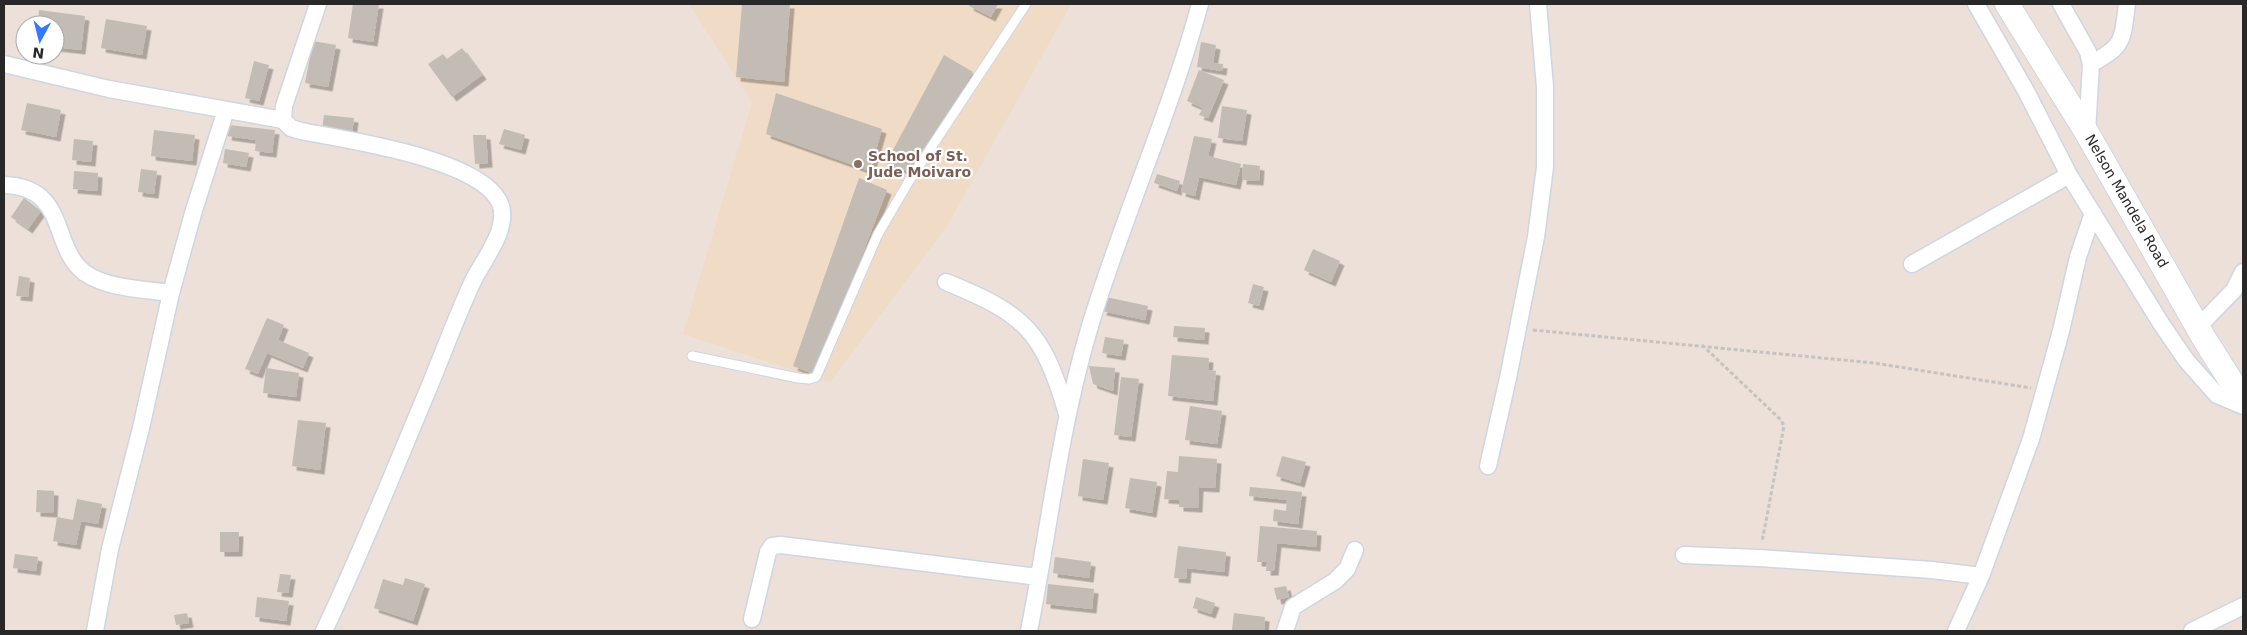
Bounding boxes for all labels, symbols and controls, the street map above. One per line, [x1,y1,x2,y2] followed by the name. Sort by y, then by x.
[15,15,65,65] north arrow
[32,44,45,62] text: N
[2082,132,2172,270] street label: Nelson Mandela Road
[867,148,971,180] place label: School of St. Jude Moivaro
[852,158,864,170] marker: School of St. Jude Moivaro

